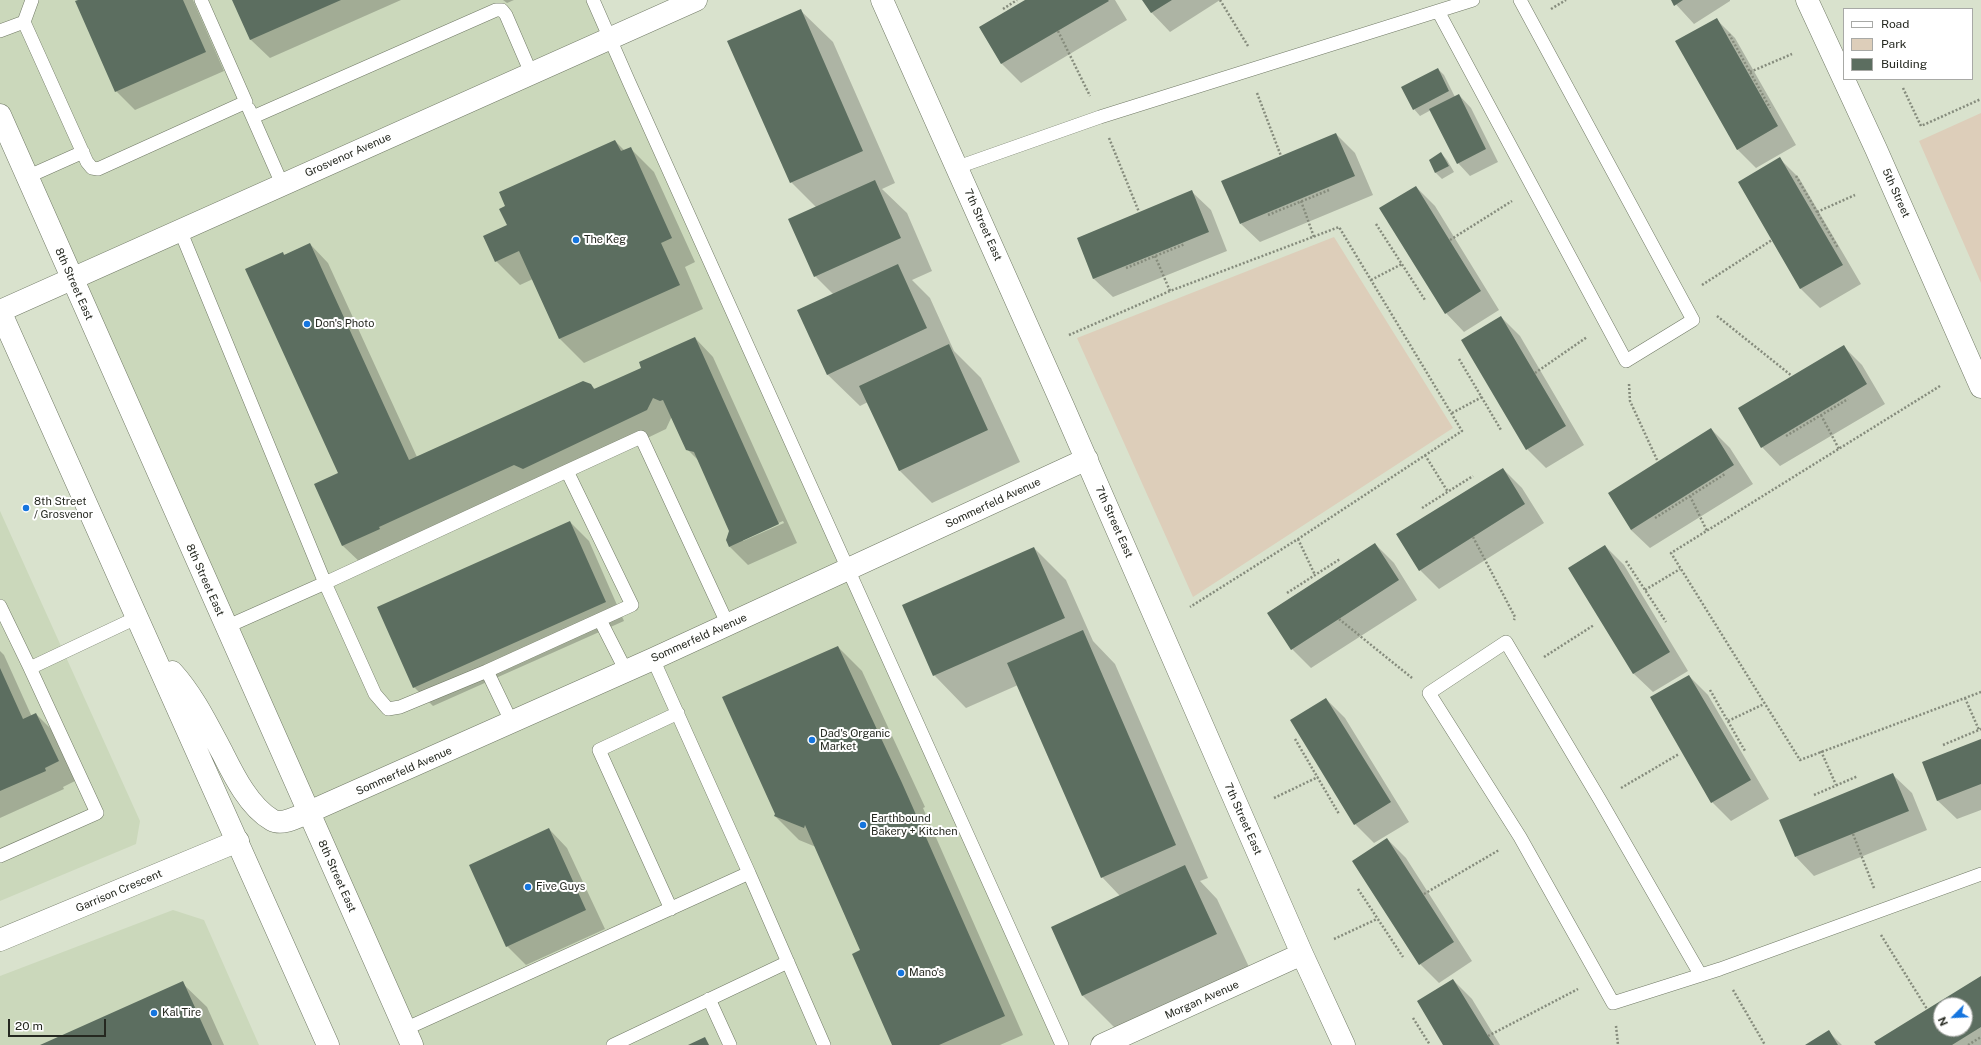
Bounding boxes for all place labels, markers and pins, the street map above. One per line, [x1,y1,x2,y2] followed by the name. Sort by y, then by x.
[584,233,626,247] place label: The Keg
[571,235,581,245] marker: The Keg
[315,317,374,331] place label: Don's Photo
[302,319,312,329] marker: Don's Photo
[34,495,93,521] place label: 8th Street / Grosvenor
[21,503,31,513] marker: 8th Street / Grosvenor
[820,727,890,753] place label: Dad's Organic Market
[807,735,817,745] marker: Dad's Organic Market
[871,812,958,838] place label: Earthbound Bakery + Kitchen
[858,820,868,830] marker: Earthbound Bakery + Kitchen
[536,880,585,894] place label: Five Guys
[523,882,533,892] marker: Five Guys
[909,966,944,980] place label: Mano's
[896,968,906,978] marker: Mano's
[162,1006,201,1020] place label: Kal Tire
[149,1008,159,1018] marker: Kal Tire

